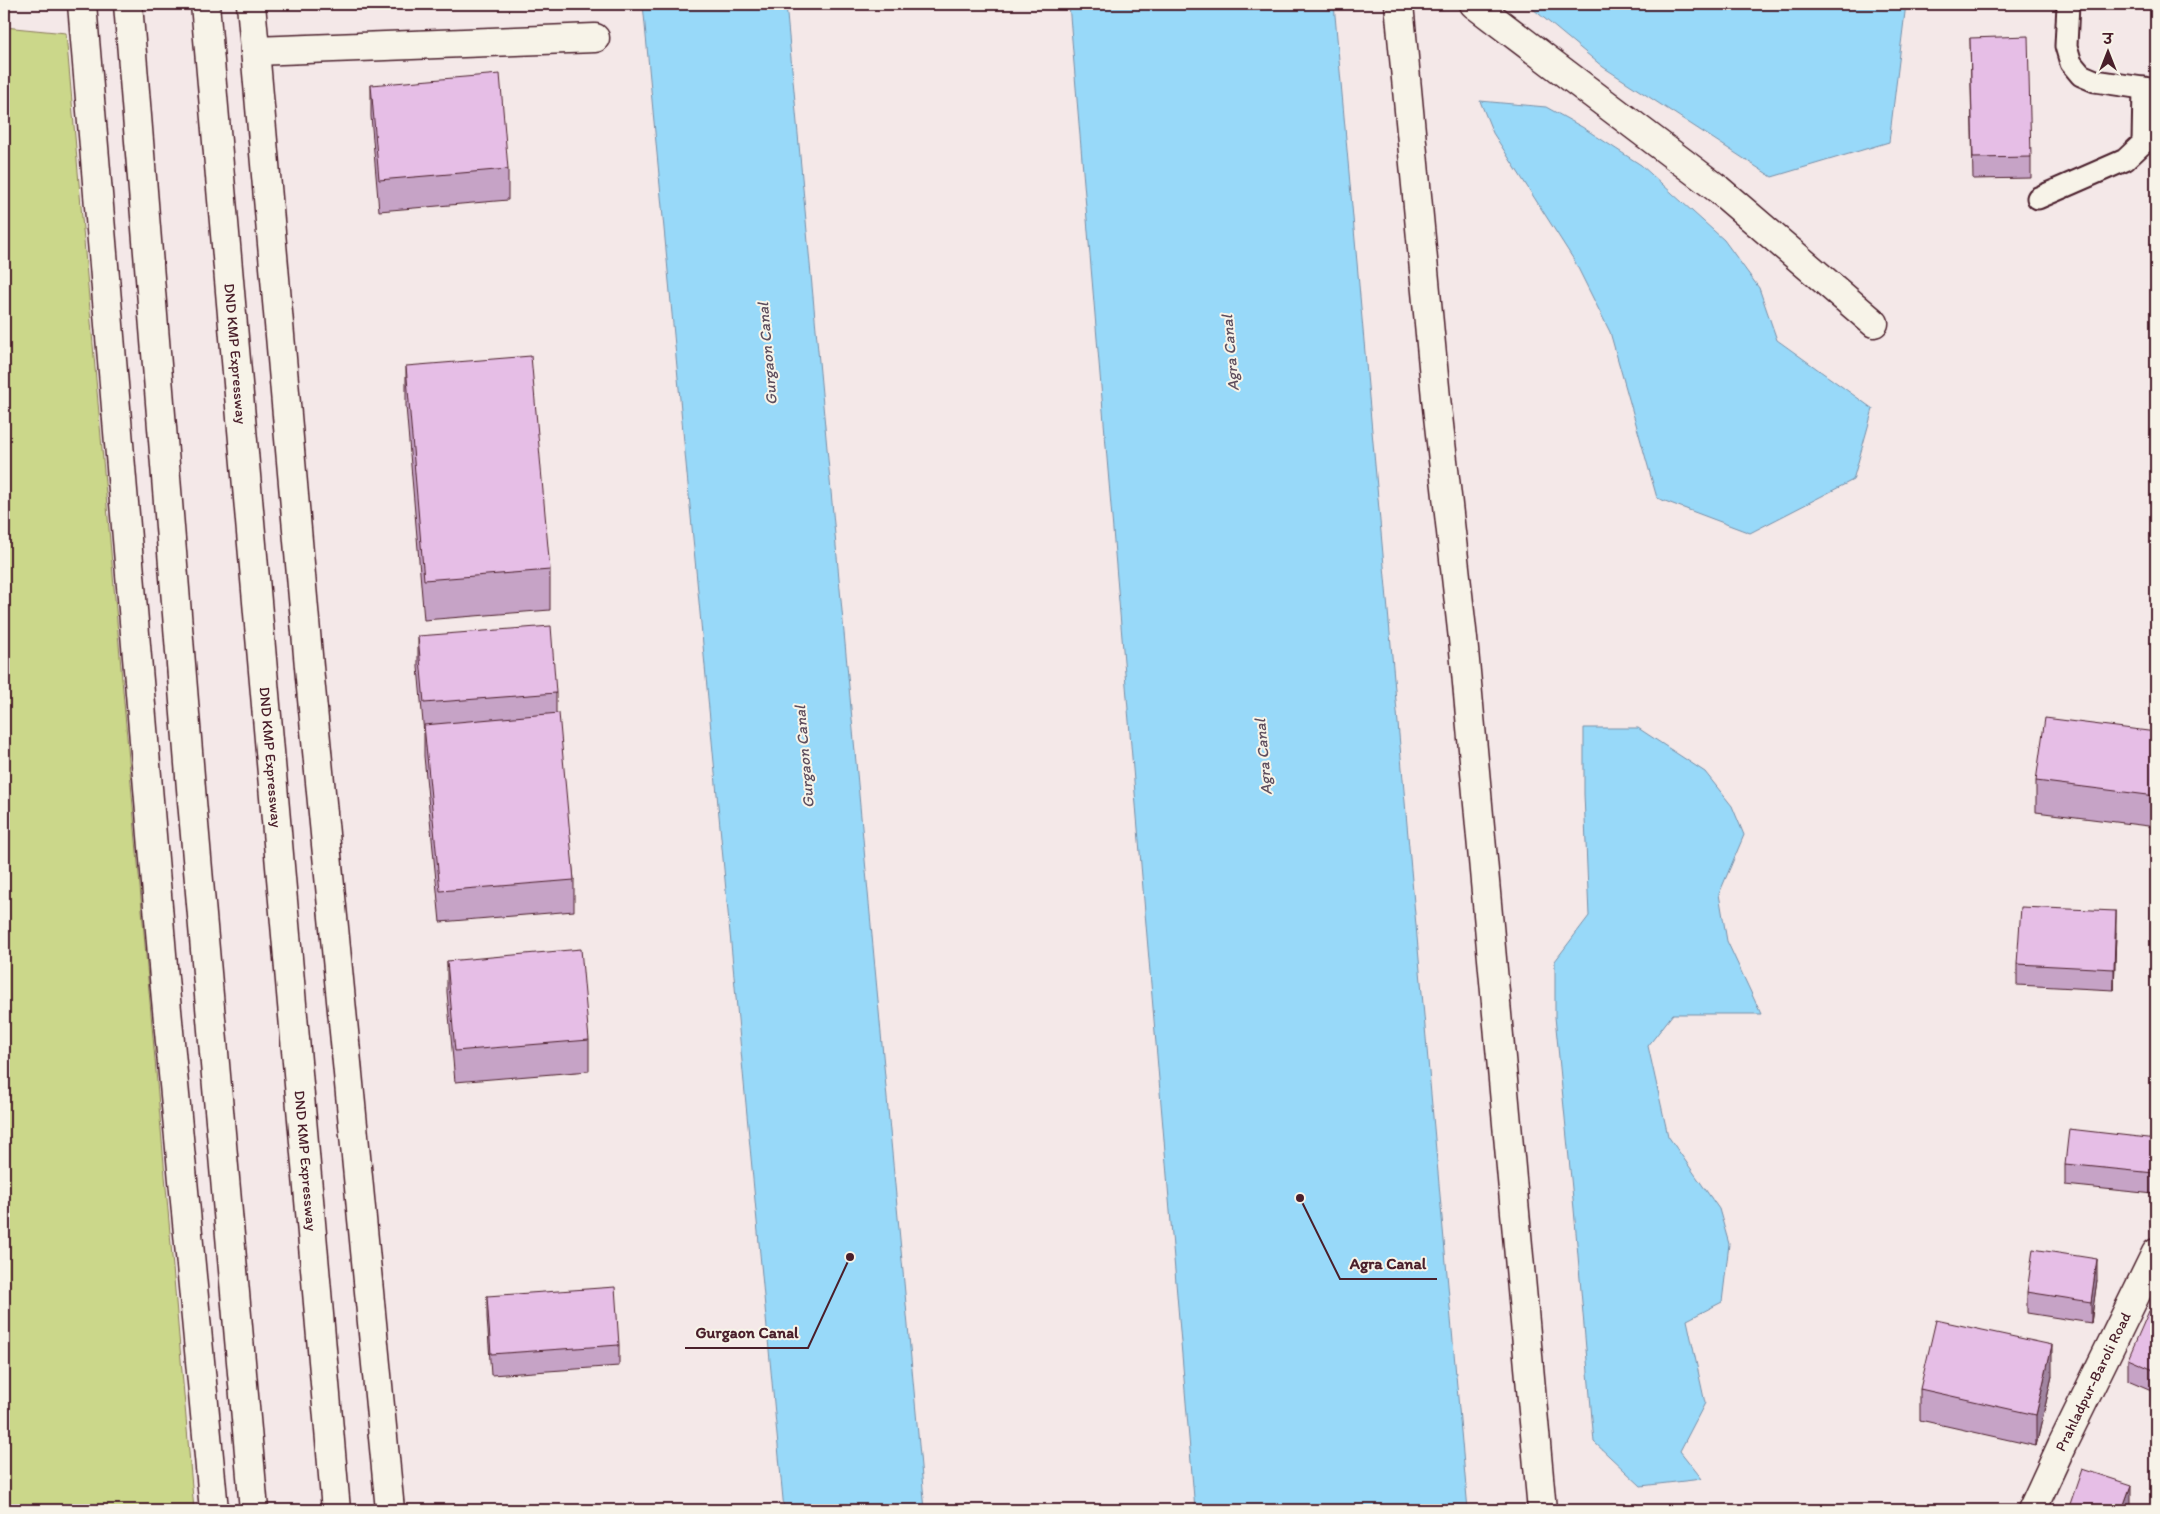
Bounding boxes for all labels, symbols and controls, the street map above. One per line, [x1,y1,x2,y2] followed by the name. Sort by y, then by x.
[2082,28,2132,78] north arrow
[2101,31,2114,48] text: उ
[220,282,251,425] street label: DND KMP Expressway
[753,300,781,406] water label: Gurgaon Canal
[1217,313,1243,392] water label: Agra Canal
[255,686,286,828] street label: DND KMP Expressway
[790,703,818,809] water label: Gurgaon Canal
[1250,717,1276,796] water label: Agra Canal
[291,1089,321,1232] street label: DND KMP Expressway
[1340,1248,1437,1279] callout: Agra Canal
[1349,1254,1427,1274] text: Agra Canal
[2051,1309,2135,1454] street label: Prahladpur-Baroli Road
[685,1317,808,1348] callout: Gurgaon Canal
[695,1323,799,1343] text: Gurgaon Canal

